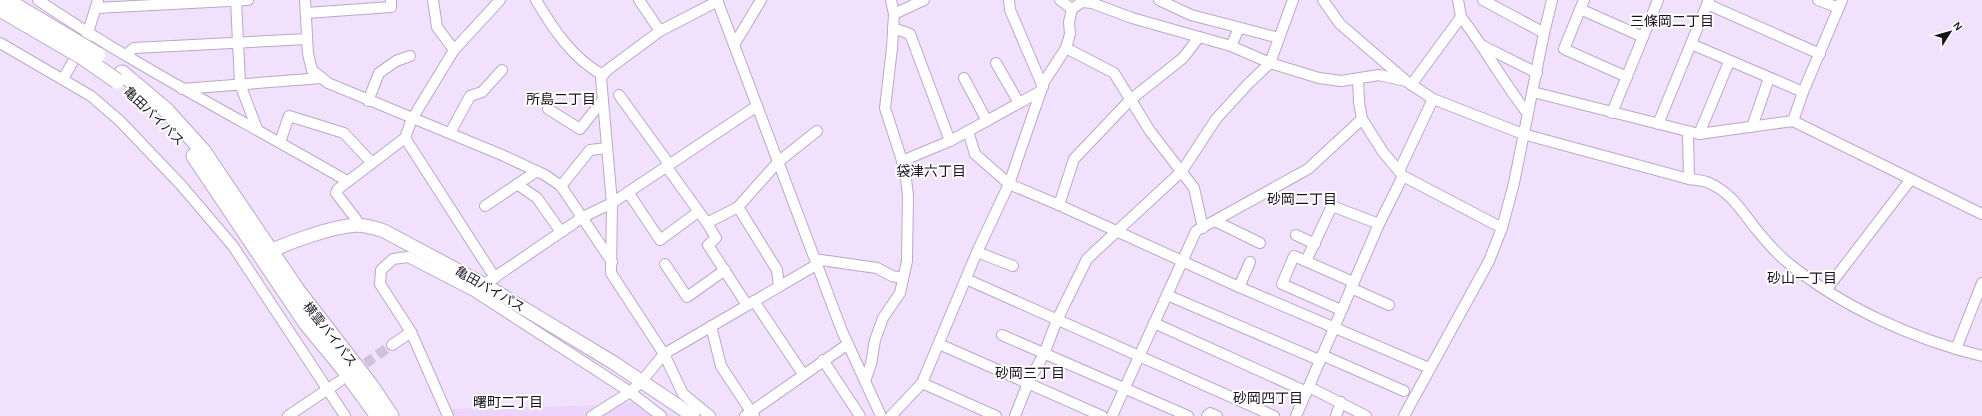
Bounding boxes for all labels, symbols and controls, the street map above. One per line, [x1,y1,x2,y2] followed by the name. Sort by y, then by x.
[1930,12,1970,52] north arrow
[1630,13,1714,30] district label: 三條岡二丁目
[1950,19,1965,33] text: N
[121,84,187,148] street label: 亀田バイパス
[526,91,596,108] district label: 所島二丁目
[896,163,966,180] district label: 袋津六丁目
[1267,191,1337,208] district label: 砂岡二丁目
[453,263,527,315] street label: 亀田バイパス
[1767,270,1837,287] district label: 砂山一丁目
[300,299,360,369] street label: 横雲バイパス
[995,365,1065,382] district label: 砂岡三丁目
[1233,390,1303,407] district label: 砂岡四丁目
[473,394,543,411] district label: 曙町二丁目

